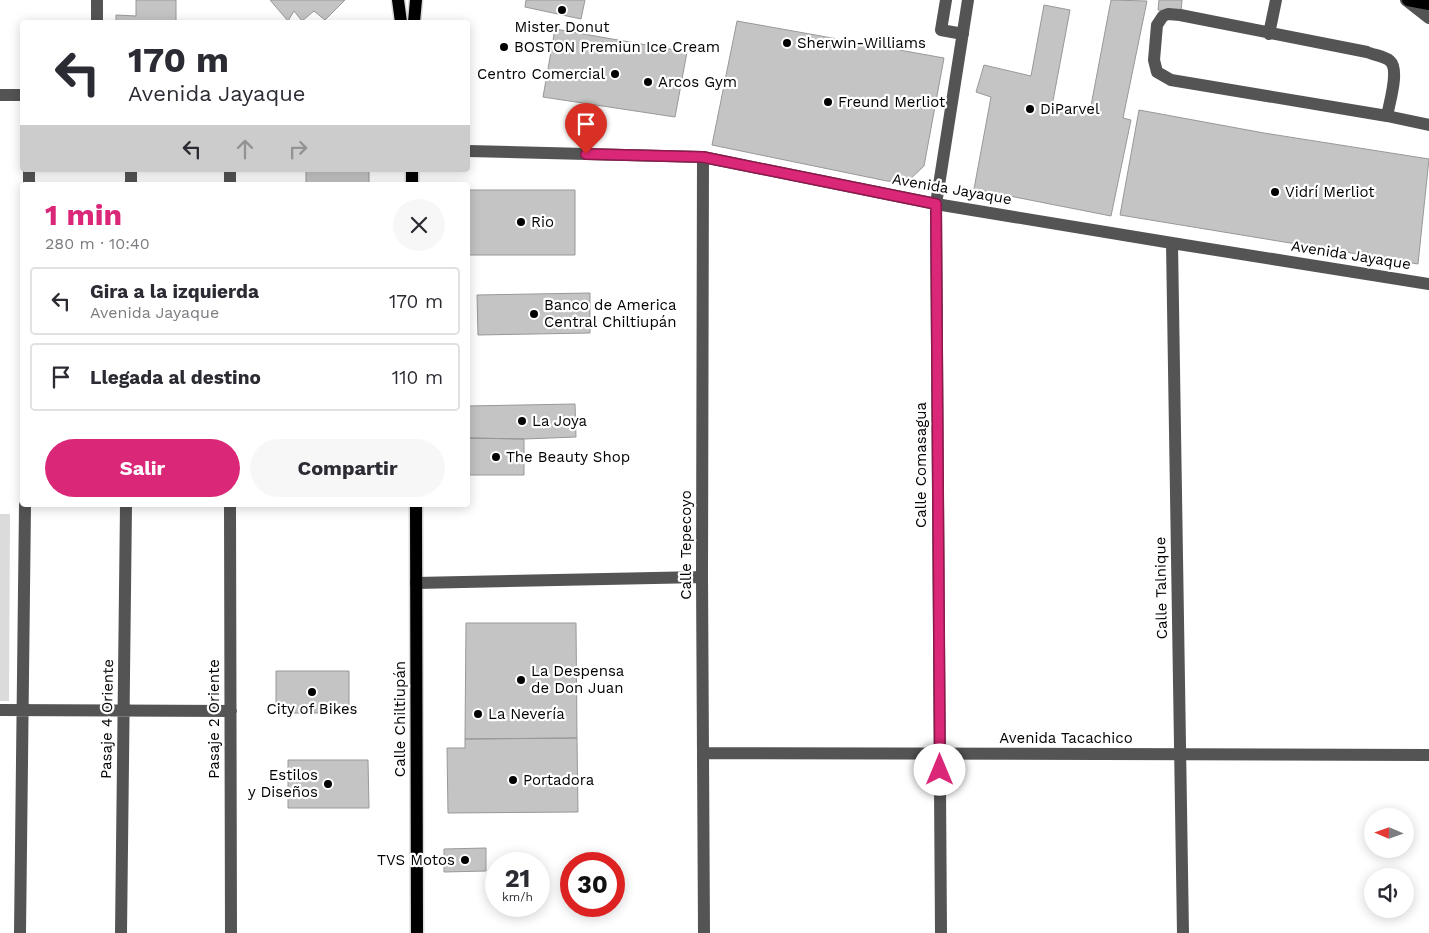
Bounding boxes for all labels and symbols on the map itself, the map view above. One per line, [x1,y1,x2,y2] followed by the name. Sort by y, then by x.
[556,4,568,16] marker: Mister Donut
[514,18,610,36] place label: Mister Donut
[797,34,926,52] place label: Sherwin-Williams
[781,37,793,49] marker: Sherwin-Williams
[514,38,720,56] place label: BOSTON Premiun Ice Cream
[498,41,510,53] marker: BOSTON Premiun Ice Cream
[477,65,605,83] place label: Centro Comercial
[609,68,621,80] marker: Centro Comercial
[658,73,737,91] place label: Arcos Gym
[642,76,654,88] marker: Arcos Gym
[838,93,946,111] place label: Freund Merliot
[822,96,834,108] marker: Freund Merliot
[1040,100,1100,118] place label: DiParvel
[565,103,607,154] pin
[1024,103,1036,115] marker: DiParvel
[891,170,1013,208] street label: Avenida Jayaque
[1285,183,1375,201] place label: Vidrí Merliot
[1269,186,1281,198] marker: Vidrí Merliot
[531,213,554,231] place label: Rio
[515,216,527,228] marker: Rio
[1290,237,1412,273] street label: Avenida Jayaque
[544,296,677,331] place label: Banco de America Central Chiltiupán
[528,308,540,320] marker: Banco de America Central Chiltiupán
[912,402,930,528] street label: Calle Comasagua
[532,412,588,430] place label: La Joya
[516,415,528,427] marker: La Joya
[506,448,630,466] place label: The Beauty Shop
[490,451,502,463] marker: The Beauty Shop
[677,490,695,600] street label: Calle Tepecoyo
[1151,537,1171,639] street label: Calle Talnique
[97,659,117,779] street label: Pasaje 4 Oriente
[205,659,223,779] street label: Pasaje 2 Oriente
[391,661,409,777] street label: Calle Chiltiupán
[531,662,625,697] place label: La Despensa de Don Juan
[515,674,527,686] marker: La Despensa de Don Juan
[306,686,318,698] marker: City of Bikes
[267,700,358,718] place label: City of Bikes
[488,705,565,723] place label: La Nevería
[472,708,484,720] marker: La Nevería
[999,729,1133,747] street label: Avenida Tacachico
[913,743,965,795] position arrow
[248,766,318,801] place label: Estilos y Diseños
[523,771,595,789] place label: Portadora
[507,774,519,786] marker: Portadora
[322,778,334,790] marker: Estilos y Diseños
[1364,808,1414,858] north arrow
[377,851,455,869] place label: TVS Motos
[560,852,625,917] speed limit sign: 30
[459,854,471,866] marker: TVS Motos

